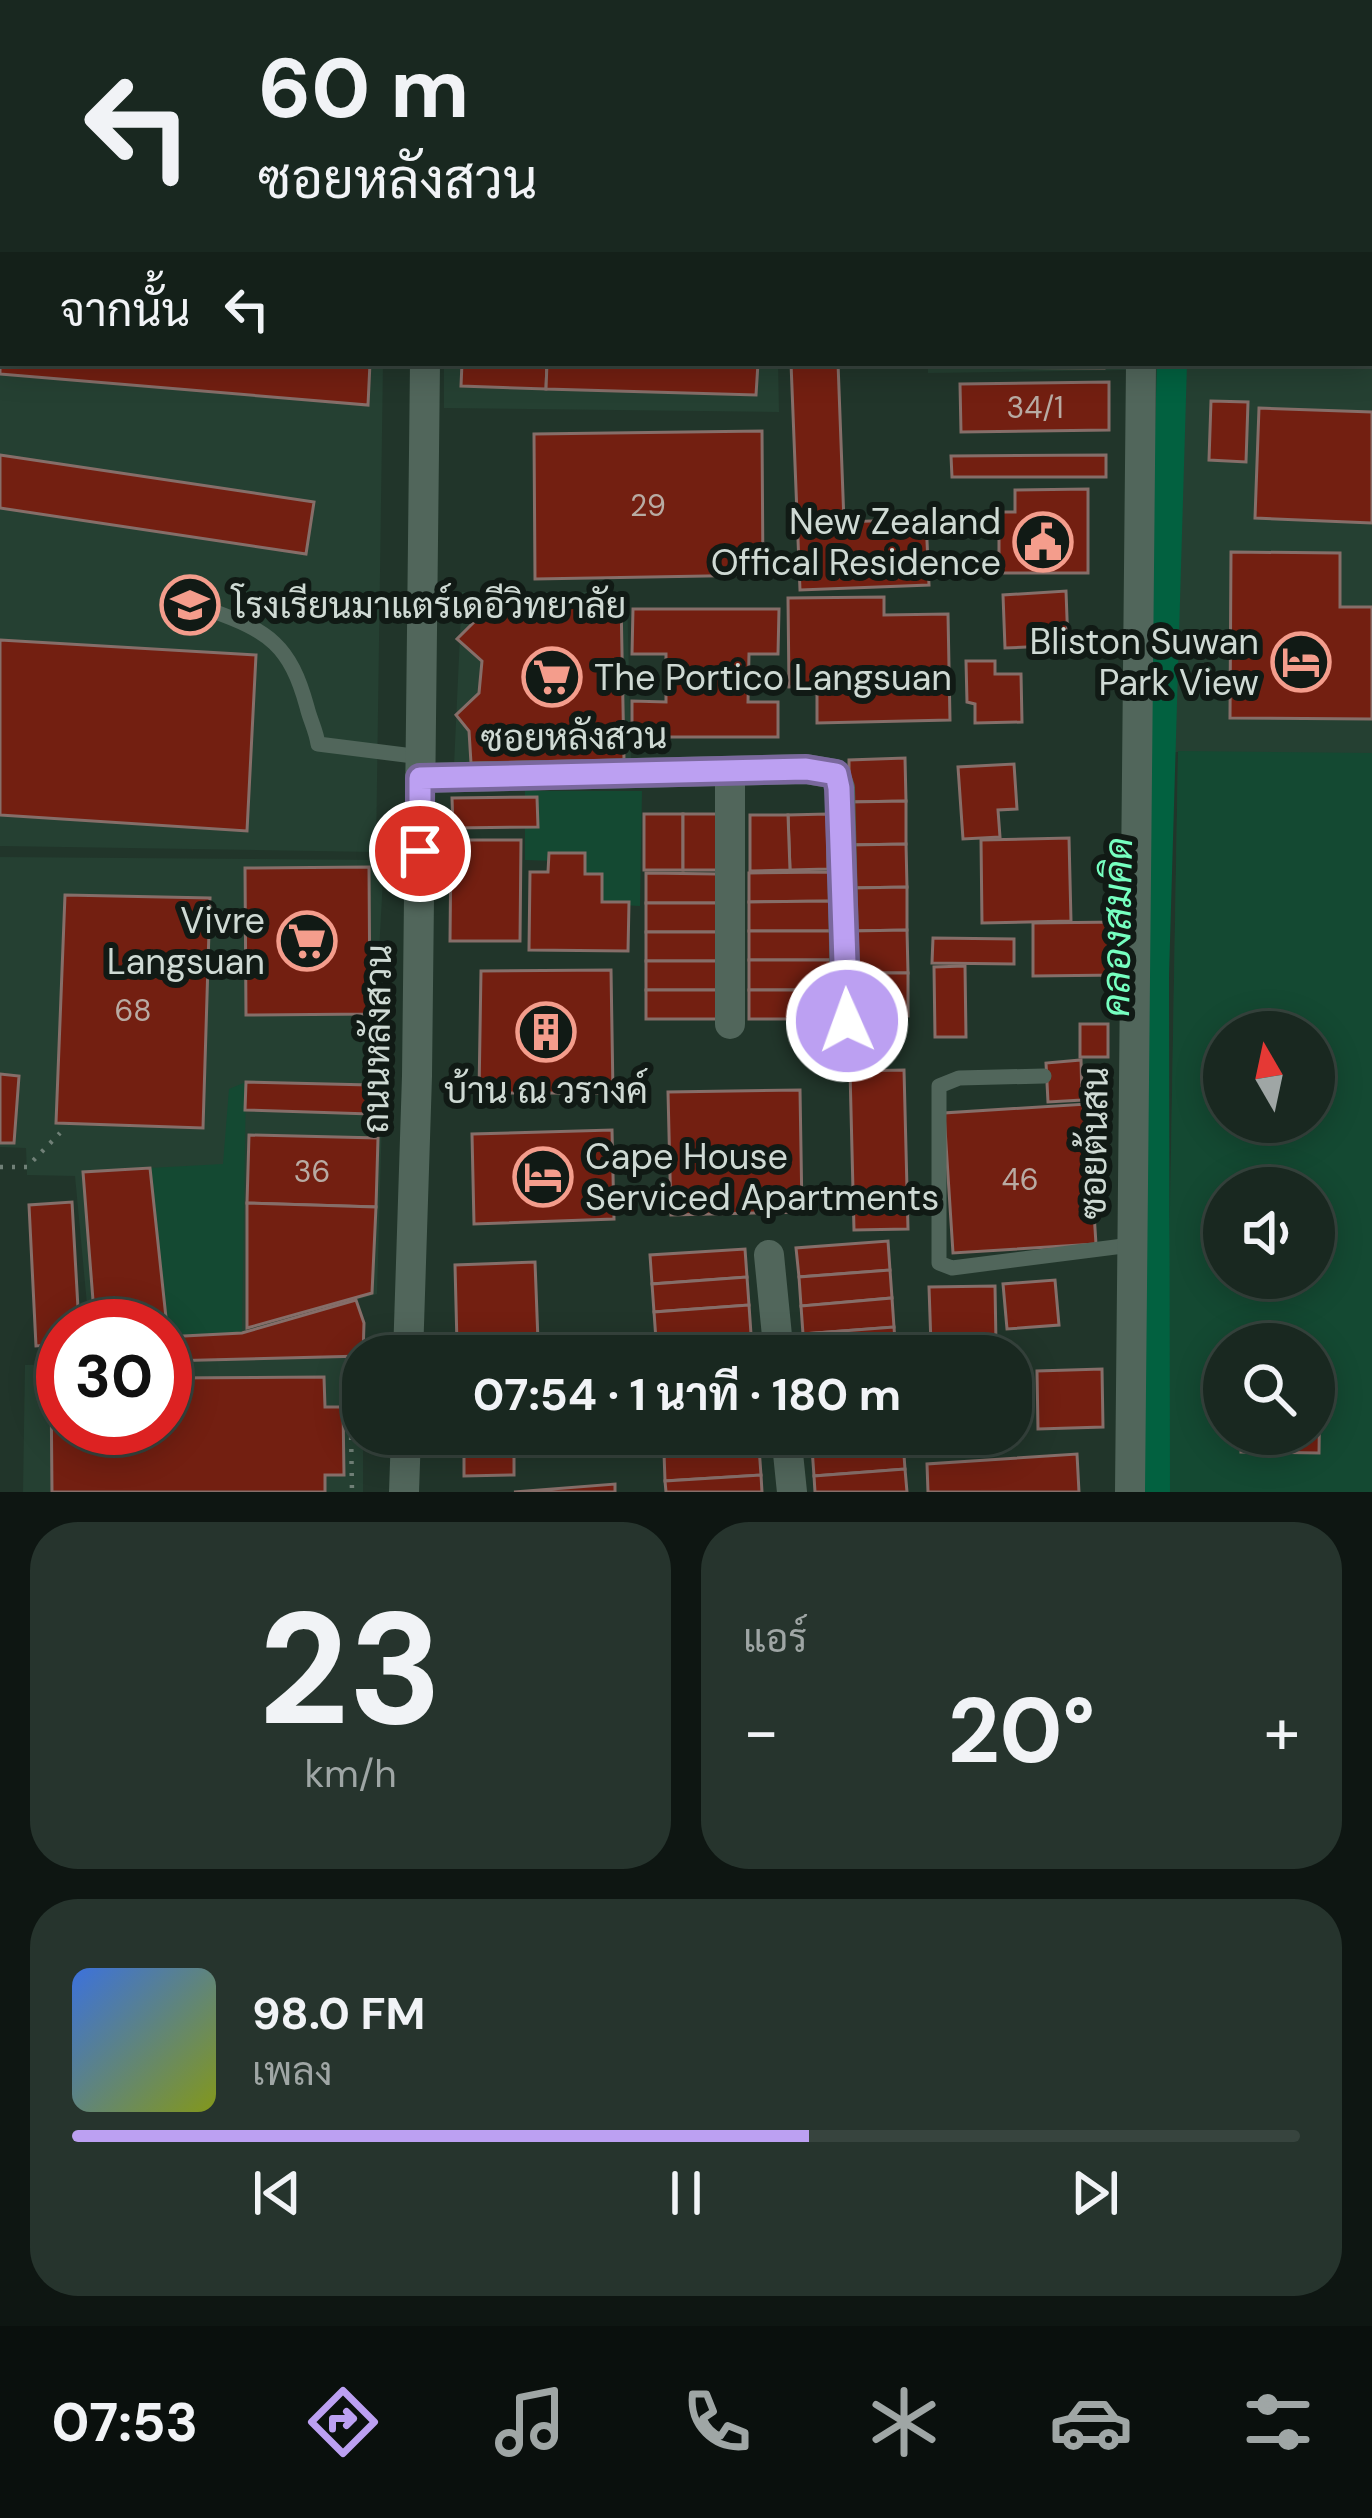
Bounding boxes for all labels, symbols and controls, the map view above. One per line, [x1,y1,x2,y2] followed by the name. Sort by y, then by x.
[258,34,469,143] text: 60 m
[60,48,216,204] icon: left
[258,144,537,215] text: ซอยหลังสวน
[214,276,280,342] icon: left
[60,281,190,340] text: จากนั้น
[1006,388,1064,427] house number: 34/1
[630,486,666,525] house number: 29
[711,498,1001,586] place label: New Zealand Offical Residence
[1012,511,1074,573] public building icon: New Zealand Offical Residence
[159,574,221,636] school or university icon: โรงเรียนมาแตร์เดอีวิทยาลัย
[230,582,626,629] place label: โรงเรียนมาแตร์เดอีวิทยาลัย
[1030,618,1259,706] place label: Bliston Suwan Park View
[1270,631,1332,693] hotel icon: Bliston Suwan Park View
[521,646,583,708] supermarket icon: The Portico Langsuan
[594,654,952,701] place label: The Portico Langsuan
[480,712,668,762] street label: ซอยหลังสวน
[369,800,471,902] pin
[387,818,453,884] icon: arrive
[1090,837,1144,1017] water label: คลองสมคิด
[107,897,265,985] place label: Vivre Langsuan
[276,910,338,972] supermarket icon: Vivre Langsuan
[352,944,402,1134] street label: ถนนหลังสวน
[784,958,910,1084] position arrow
[114,991,152,1030] house number: 68
[515,1001,577,1063] building icon: บ้าน ณ วรางค์
[1203,1011,1335,1143] north arrow
[1203,1011,1335,1455] map controls
[1069,1066,1119,1220] street label: ซอยต้นสน
[444,1067,648,1114] place label: บ้าน ณ วรางค์
[585,1133,939,1221] place label: Cape House Serviced Apartments
[512,1146,574,1208] hotel icon: Cape House Serviced Apartments
[294,1152,330,1191] house number: 36
[1001,1160,1039,1199] house number: 46
[1203,1167,1335,1299] button: sound
[36,1299,192,1455] speed limit sign: 30
[1203,1323,1335,1455] button: search
[473,1365,901,1424] text: 07:54 · 1 นาที · 180 m
[258,1568,443,1771] text: 23
[743,1613,807,1664] text: แอร์
[948,1673,1095,1790] text: 20°
[743,1689,779,1774] text: −
[1264,1689,1300,1774] text: +
[304,1748,397,1799] text: km/h
[252,1984,425,2043] text: 98.0 FM
[252,2046,333,2097] text: เพลง
[244,2160,310,2226] icon: previous
[653,2160,719,2226] icon: pause
[1062,2160,1128,2226] icon: next
[301,2380,385,2464] icon: directions
[488,2380,572,2464] icon: music
[675,2380,759,2464] icon: phone
[862,2380,946,2464] icon: climate
[1049,2380,1133,2464] icon: car
[1236,2380,1320,2464] icon: filters
[52,2387,198,2458] text: 07:53

